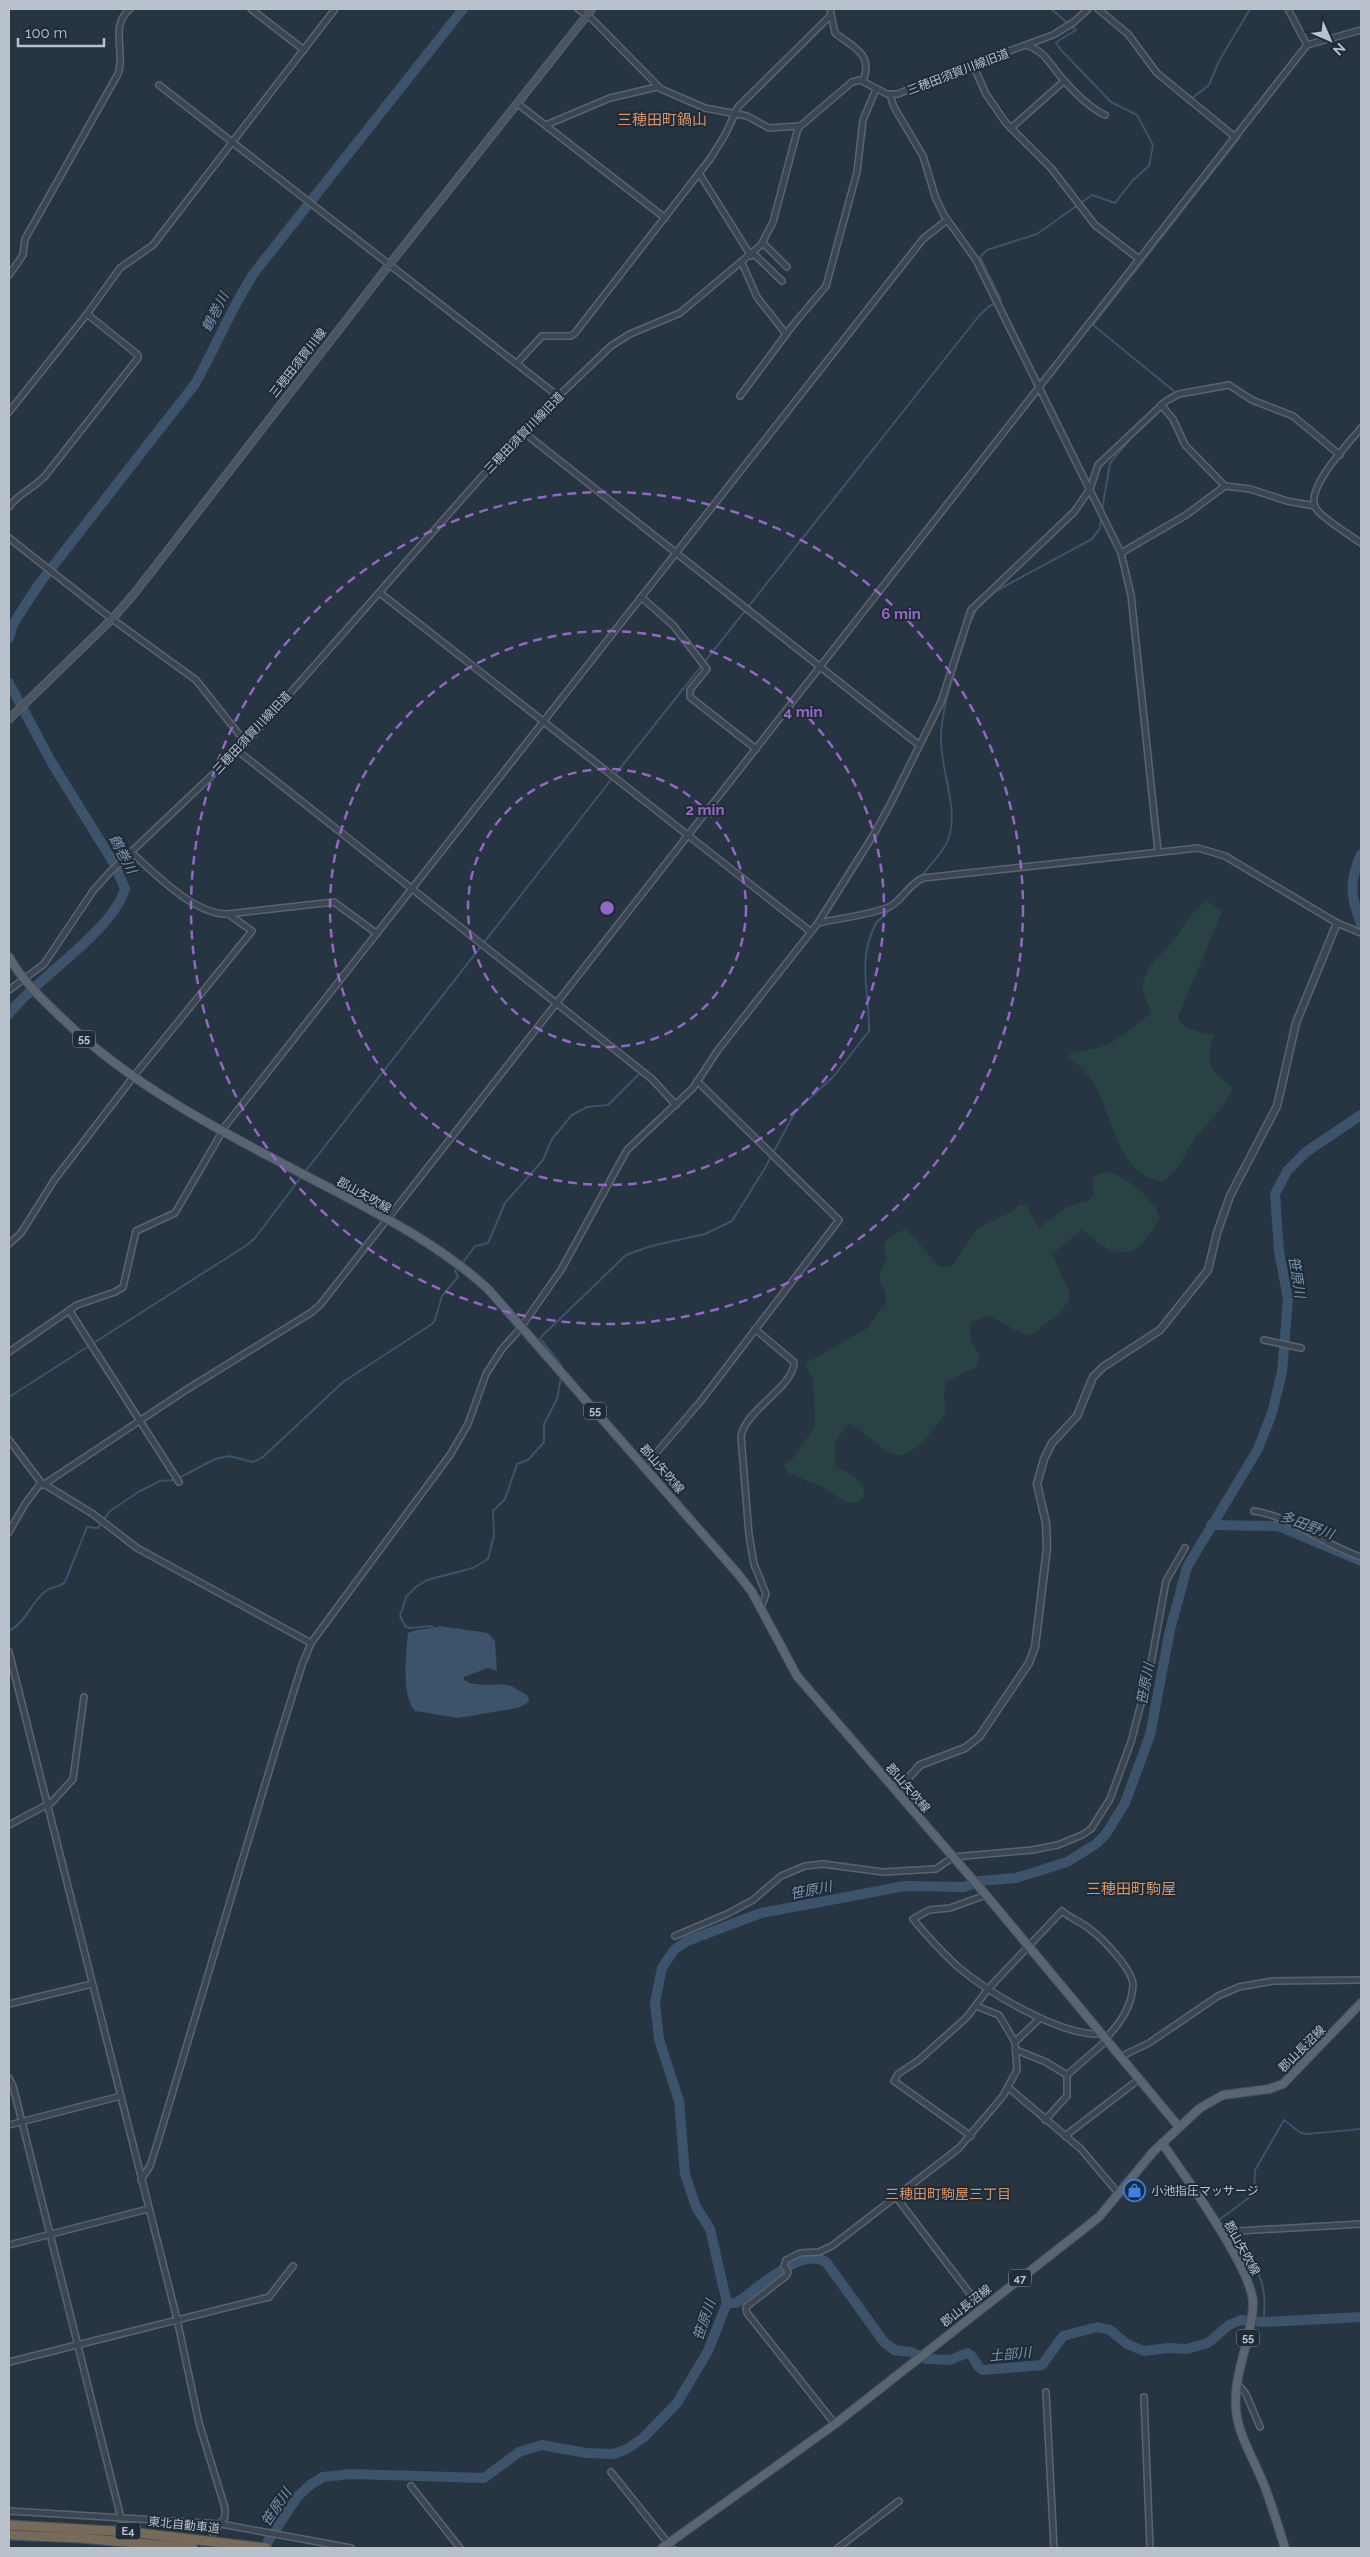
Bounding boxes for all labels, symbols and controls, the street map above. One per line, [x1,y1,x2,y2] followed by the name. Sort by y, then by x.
[18,15,104,47] scale bar
[1305,15,1355,65] north arrow
[25,24,67,42] text: 100 m
[1330,40,1349,59] text: N
[905,46,1011,98] street label: 三穂田須賀川線旧道
[617,111,707,129] district label: 三穂田町鍋山
[198,288,233,334] water label: 鶴巻川
[267,326,329,400] street label: 三穂田須賀川線
[481,389,567,477] street label: 三穂田須賀川線旧道
[881,605,921,623] text: 6 min
[210,689,294,777] street label: 三穂田須賀川線旧道
[783,703,823,721] text: 4 min
[686,801,724,819] text: 2 min
[106,832,141,878] water label: 鶴巻川
[598,899,616,917] centre of rings
[73,1030,95,1048] road number: 55
[334,1174,394,1216] street label: 郡山矢吹線
[1286,1255,1308,1301] water label: 笹原川
[584,1402,606,1420] road number: 55
[637,1442,687,1496] street label: 郡山矢吹線
[1278,1508,1338,1543] water label: 多田野川
[1133,1660,1157,1706] water label: 笹原川
[883,1761,933,1815] street label: 郡山矢吹線
[789,1878,835,1902] water label: 笹原川
[1086,1880,1176,1898] district label: 三穂田町駒屋
[1276,2023,1328,2075] street label: 郡山長沼線
[1123,2179,1147,2203] shop icon: 小池指圧マッサージ
[1151,2184,1259,2198] place label: 小池指圧マッサージ
[885,2186,1011,2202] district label: 三穂田町駒屋三丁目
[1221,2218,1263,2278] street label: 郡山矢吹線
[1009,2270,1031,2286] road number: 47
[938,2282,994,2330] street label: 郡山長沼線
[690,2296,719,2342] water label: 笹原川
[1237,2330,1259,2346] road number: 55
[988,2344,1034,2364] water label: 土部川
[258,2483,295,2529] water label: 笹原川
[147,2514,221,2536] street label: 東北自動車道
[116,2522,140,2540] road number: E4

